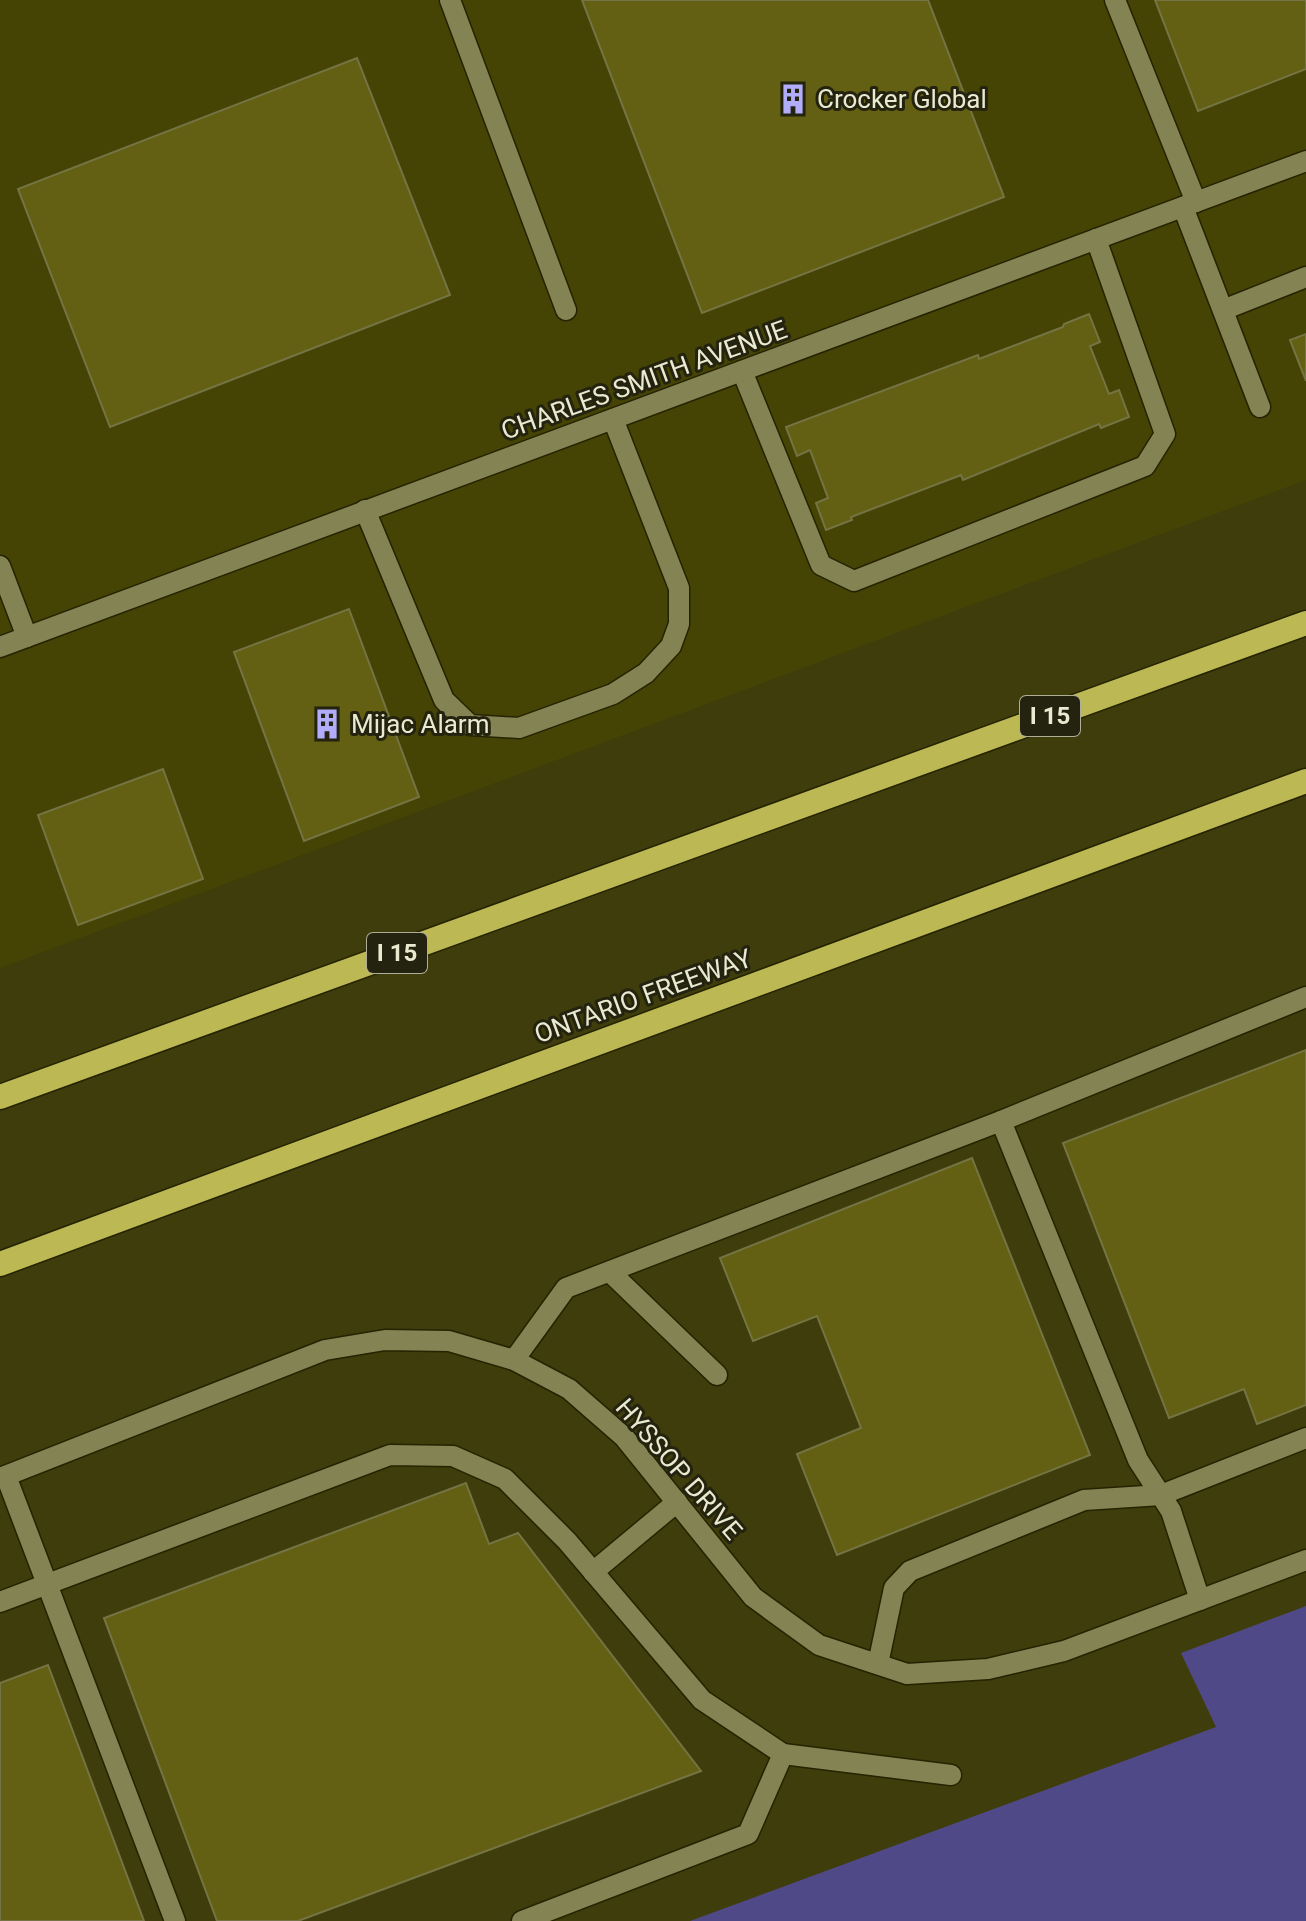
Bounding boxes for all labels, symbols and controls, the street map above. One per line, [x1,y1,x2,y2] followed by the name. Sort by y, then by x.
[776,82,810,116] building icon: Crocker Global
[817,84,987,114] place label: Crocker Global
[497,314,791,446] street label: CHARLES SMITH AVENUE
[1020,696,1080,736] road number: I 15
[310,707,344,741] building icon: Mijac Alarm
[351,709,489,739] place label: Mijac Alarm
[367,933,427,973] road number: I 15
[530,943,756,1049] street label: ONTARIO FREEWAY
[610,1392,748,1546] street label: HYSSOP DRIVE

